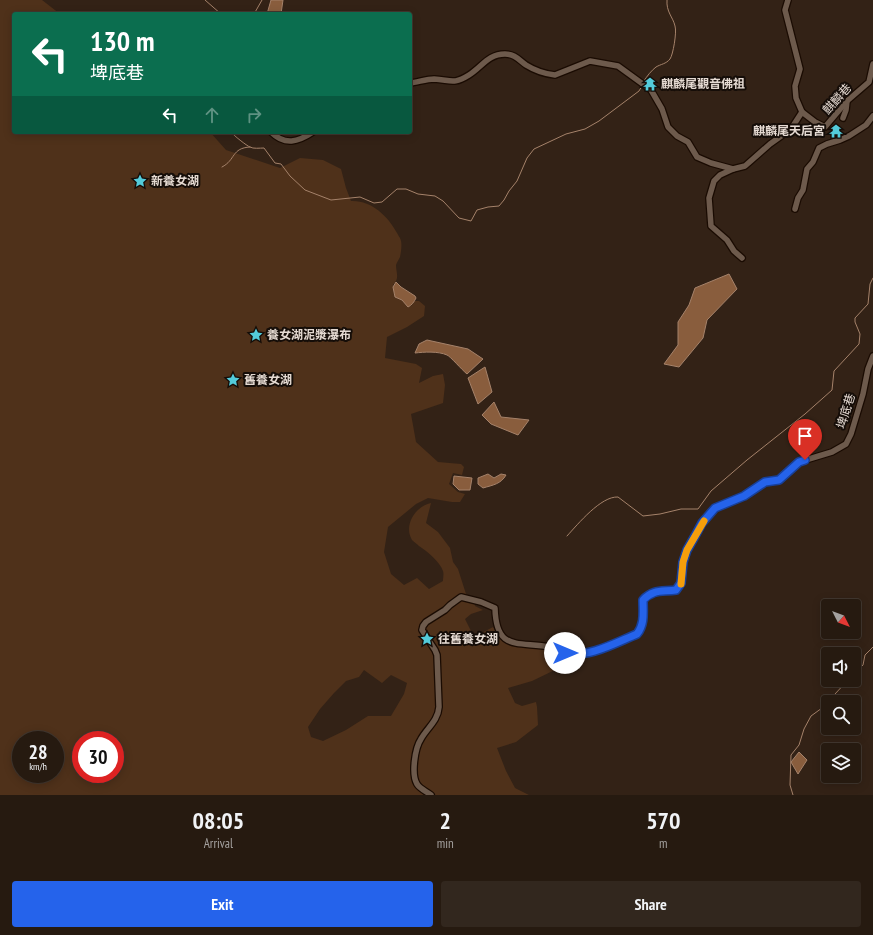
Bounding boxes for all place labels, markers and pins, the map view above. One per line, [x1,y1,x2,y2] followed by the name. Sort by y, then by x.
[642,76,658,92] temple icon: 麒麟尾觀音佛祖
[661,76,745,91] place label: 麒麟尾觀音佛祖
[753,123,825,138] place label: 麒麟尾天后宮
[828,123,844,139] temple icon: 麒麟尾天后宮
[132,173,148,189] place icon: 新養女湖
[151,173,199,188] place label: 新養女湖
[248,327,264,343] place icon: 養女湖泥漿瀑布
[267,327,351,342] place label: 養女湖泥漿瀑布
[225,372,241,388] place icon: 舊養女湖
[244,372,292,387] place label: 舊養女湖
[788,419,822,460] pin
[419,631,435,647] place icon: 往舊養女湖
[438,631,498,646] place label: 往舊養女湖

